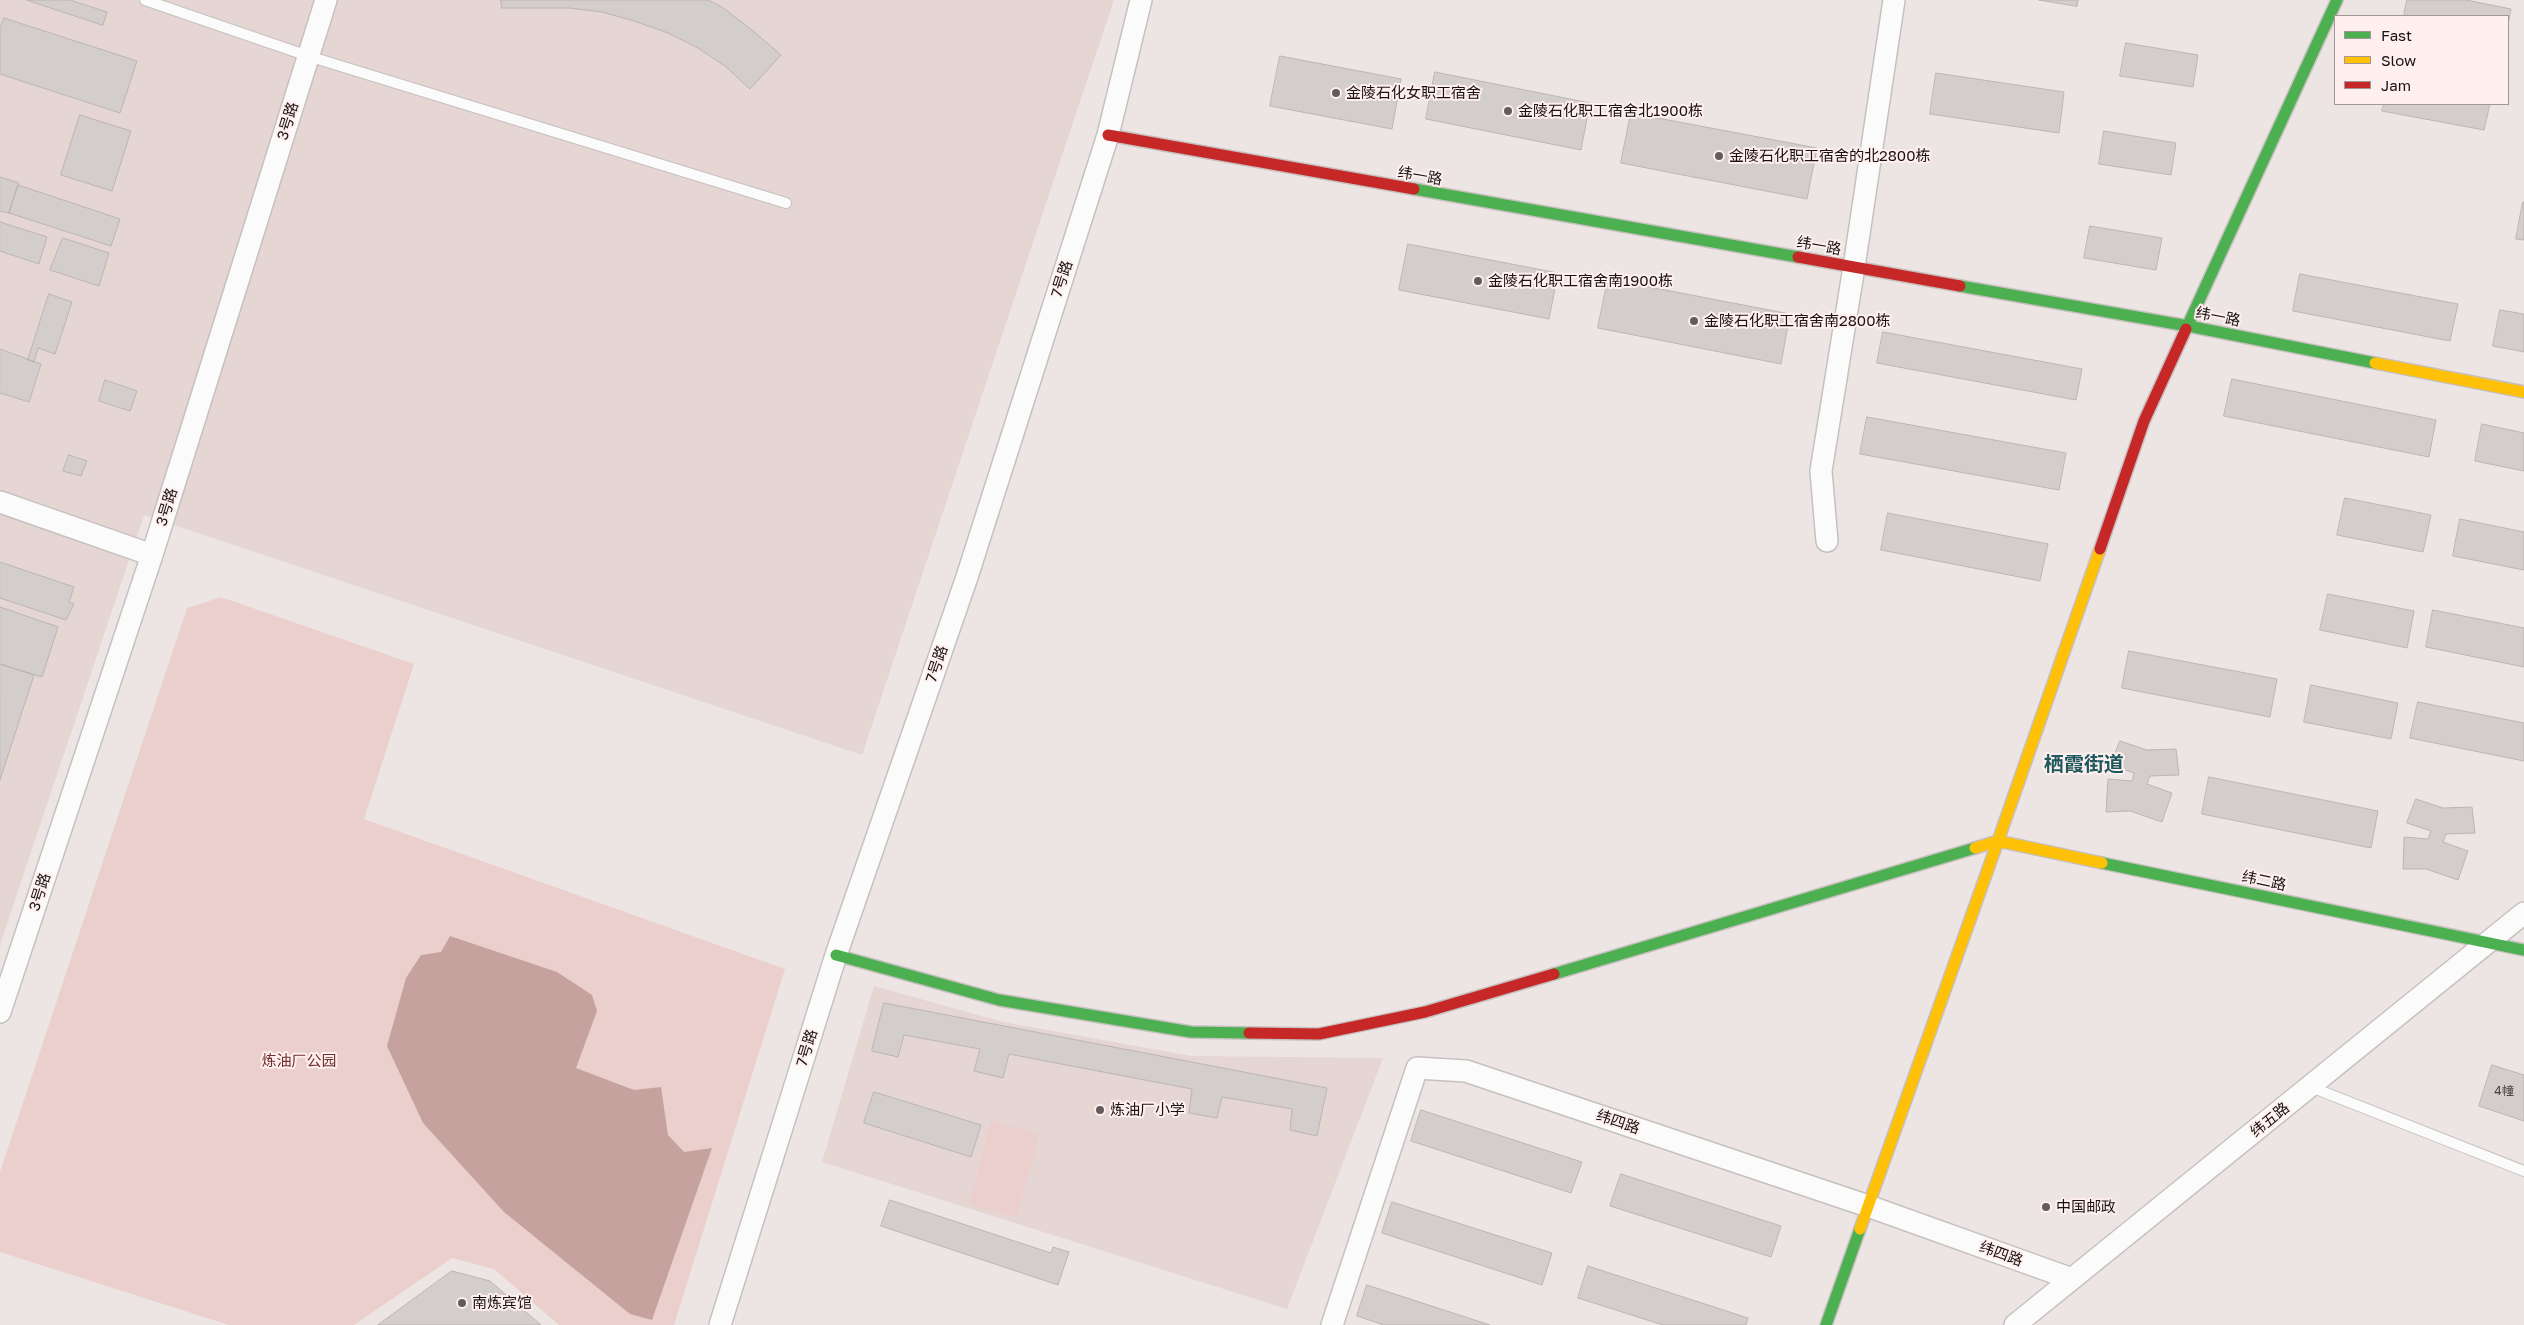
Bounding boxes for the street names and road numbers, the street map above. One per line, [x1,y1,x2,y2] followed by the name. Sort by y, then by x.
[274,100,302,142] street label: 3号路
[1396,163,1444,189] street label: 纬一路
[1795,233,1843,259] street label: 纬一路
[1048,258,1076,300] street label: 7号路
[2194,304,2242,330] street label: 纬一路
[153,486,181,528] street label: 3号路
[922,643,952,685] street label: 7号路
[2240,868,2288,894] street label: 纬二路
[25,871,55,913] street label: 3号路
[793,1027,821,1069] street label: 7号路
[2247,1099,2293,1141] street label: 纬五路
[1594,1106,1642,1138] street label: 纬四路
[1977,1238,2025,1270] street label: 纬四路

